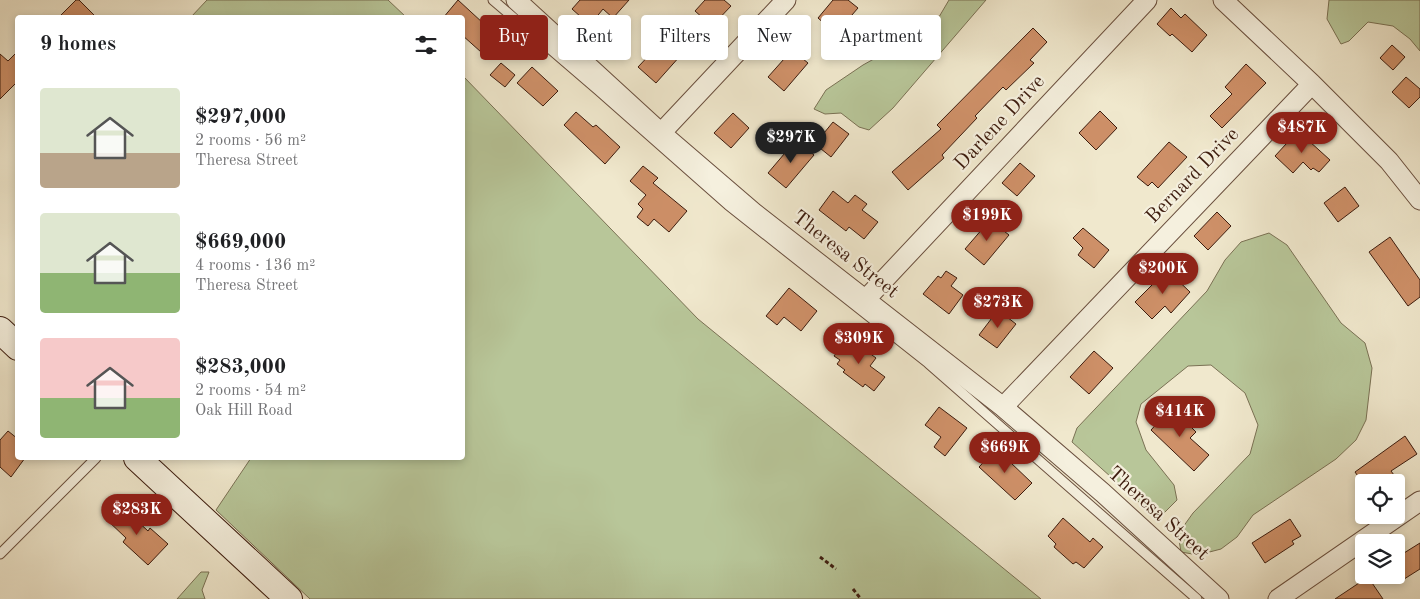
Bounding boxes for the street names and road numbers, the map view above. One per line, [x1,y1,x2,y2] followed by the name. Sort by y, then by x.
[951,72,1049,174] street label: Darlene Drive
[1143,124,1243,228] street label: Bernard Drive
[788,207,902,303] street label: Theresa Street
[1103,463,1213,565] street label: Theresa Street

